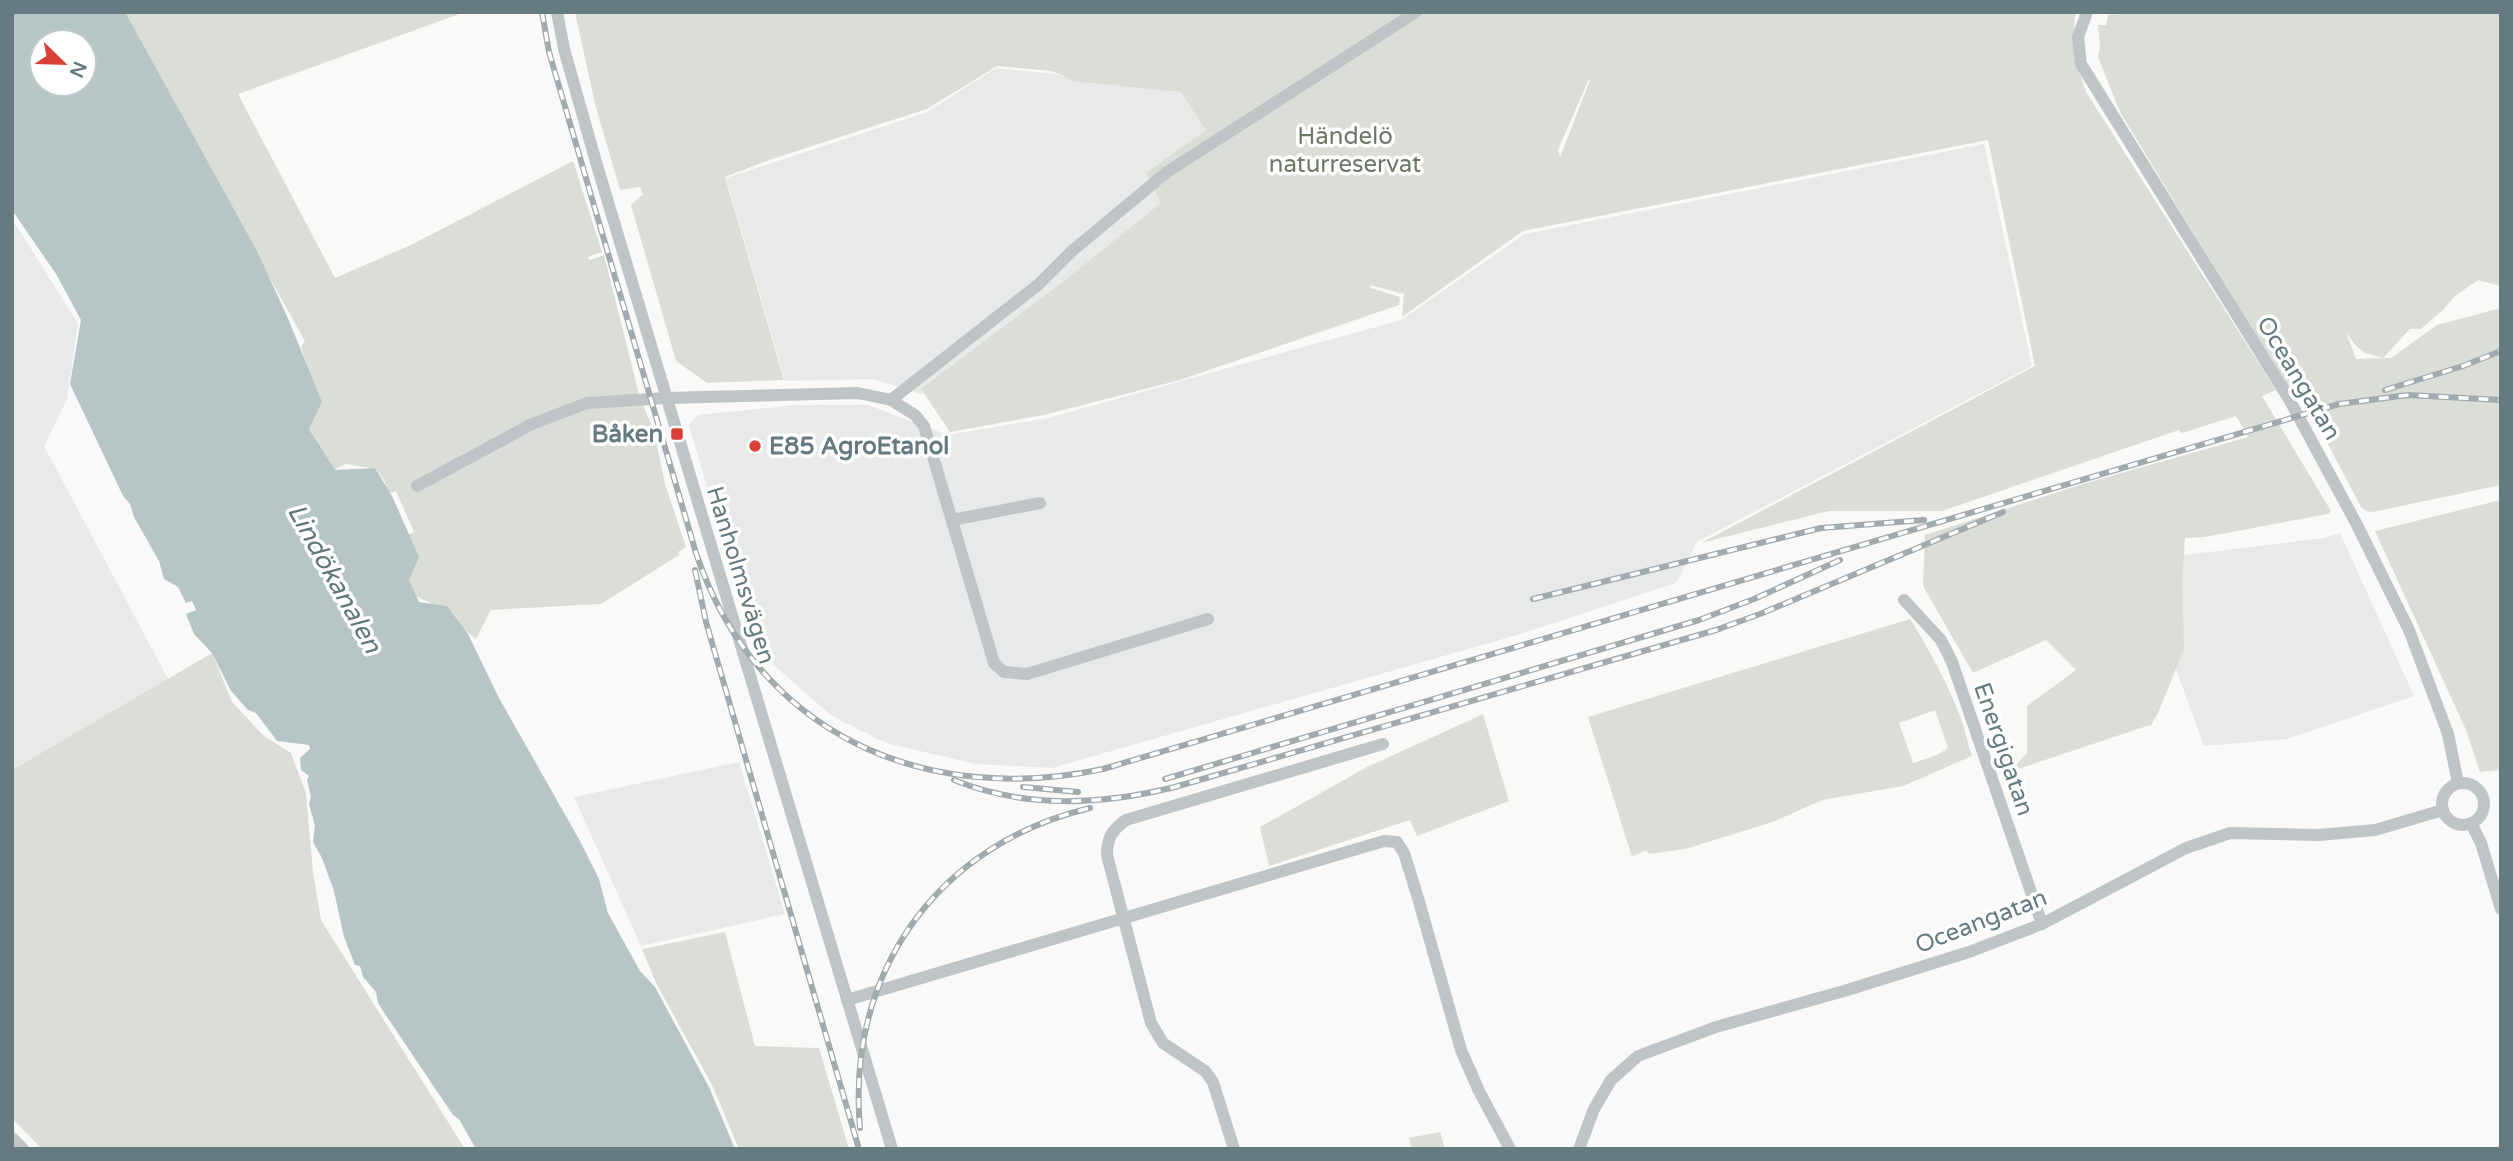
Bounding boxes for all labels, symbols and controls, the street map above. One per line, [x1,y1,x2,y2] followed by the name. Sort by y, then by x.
[28,28,98,98] north arrow
[65,58,91,81] text: N
[1269,122,1421,179] park label: Händelö naturreservat
[2250,311,2347,445] street label: Oceangatan
[592,420,663,449] place label: Båken
[669,426,685,442] marker: Båken
[769,432,949,461] place label: E85 AgroEtanol
[747,438,763,454] marker: E85 AgroEtanol
[700,483,781,668] street label: Hanholmsvägen
[281,498,389,659] water label: Lindökanalen
[1967,679,2040,820] street label: Energigatan
[1911,883,2051,960] street label: Oceangatan

